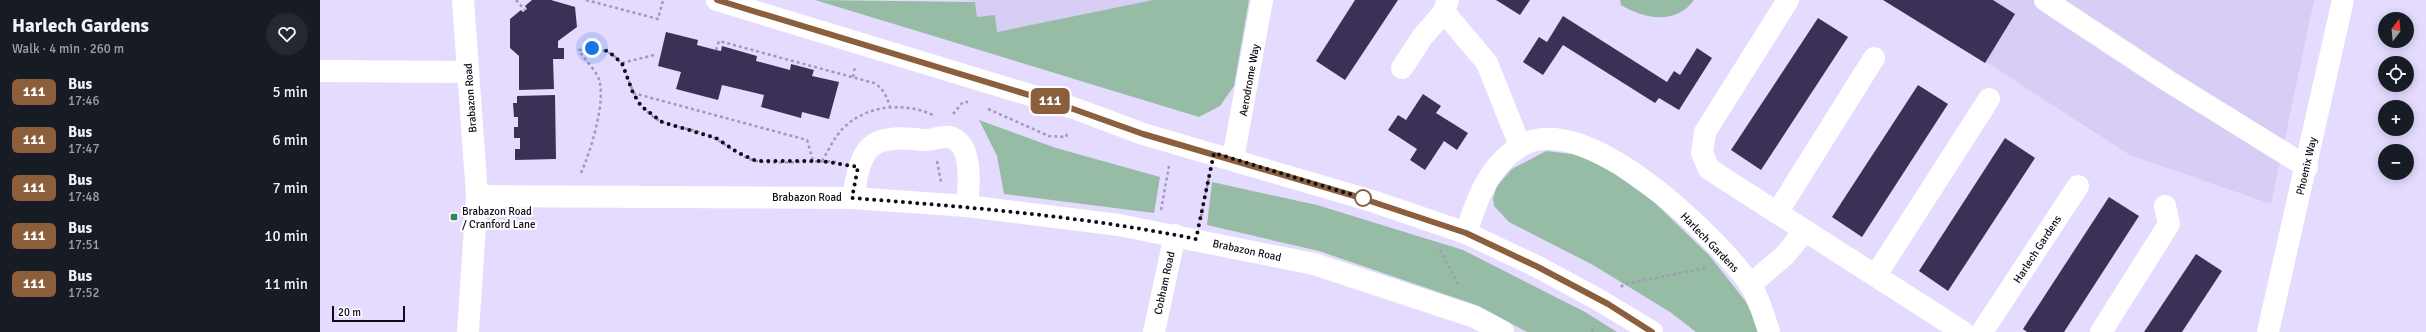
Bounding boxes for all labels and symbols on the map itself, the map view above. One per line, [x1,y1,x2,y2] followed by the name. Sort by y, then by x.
[2378,12,2414,48] north arrow
[582,38,602,58] your location
[1237,42,1262,117] street label: Aerodrome Way
[462,63,479,133] street label: Brabazon Road
[1027,88,1073,114] line badge: 111
[2293,135,2320,197] street label: Phoenix Way
[1354,189,1372,207] unlabelled marker
[772,191,842,204] street label: Brabazon Road
[462,205,535,231] place label: Brabazon Road / Cranford Lane
[1678,210,1742,275] street label: Harlech Gardens
[449,212,459,222] marker: Brabazon Road / Cranford Lane
[2011,213,2064,286] street label: Harlech Gardens
[1211,237,1283,264] street label: Brabazon Road
[1151,250,1178,316] street label: Cobham Road
[332,304,405,323] scale bar

